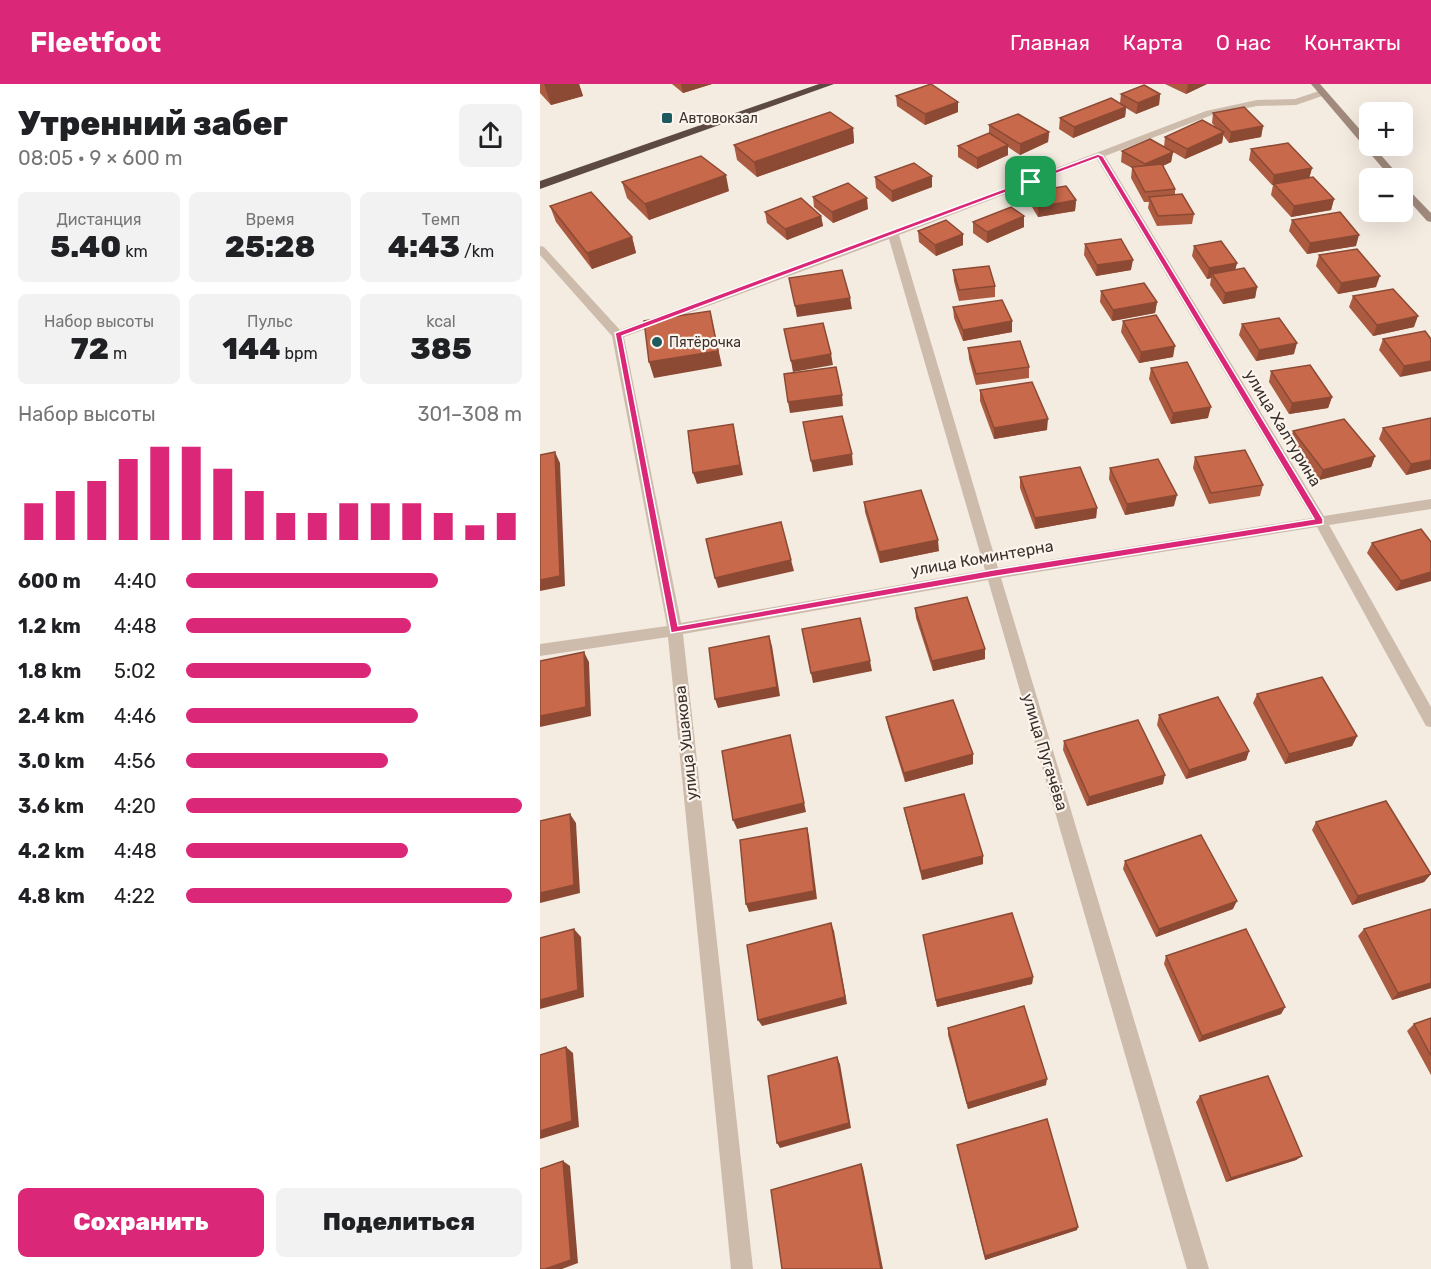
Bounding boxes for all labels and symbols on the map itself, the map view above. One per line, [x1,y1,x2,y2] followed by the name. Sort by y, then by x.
[679,110,758,127] place label: Автовокзал
[660,111,674,125] marker: Автовокзал
[1005,156,1056,207] pin
[669,334,741,351] place label: Пятёрочка
[650,335,664,349] marker: Пятёрочка
[1241,366,1325,490] street label: улица Халтурина
[909,536,1055,580] street label: улица Коминтерна
[671,685,701,801] street label: улица Ушакова
[1018,691,1072,813] street label: улица Пугачёва

